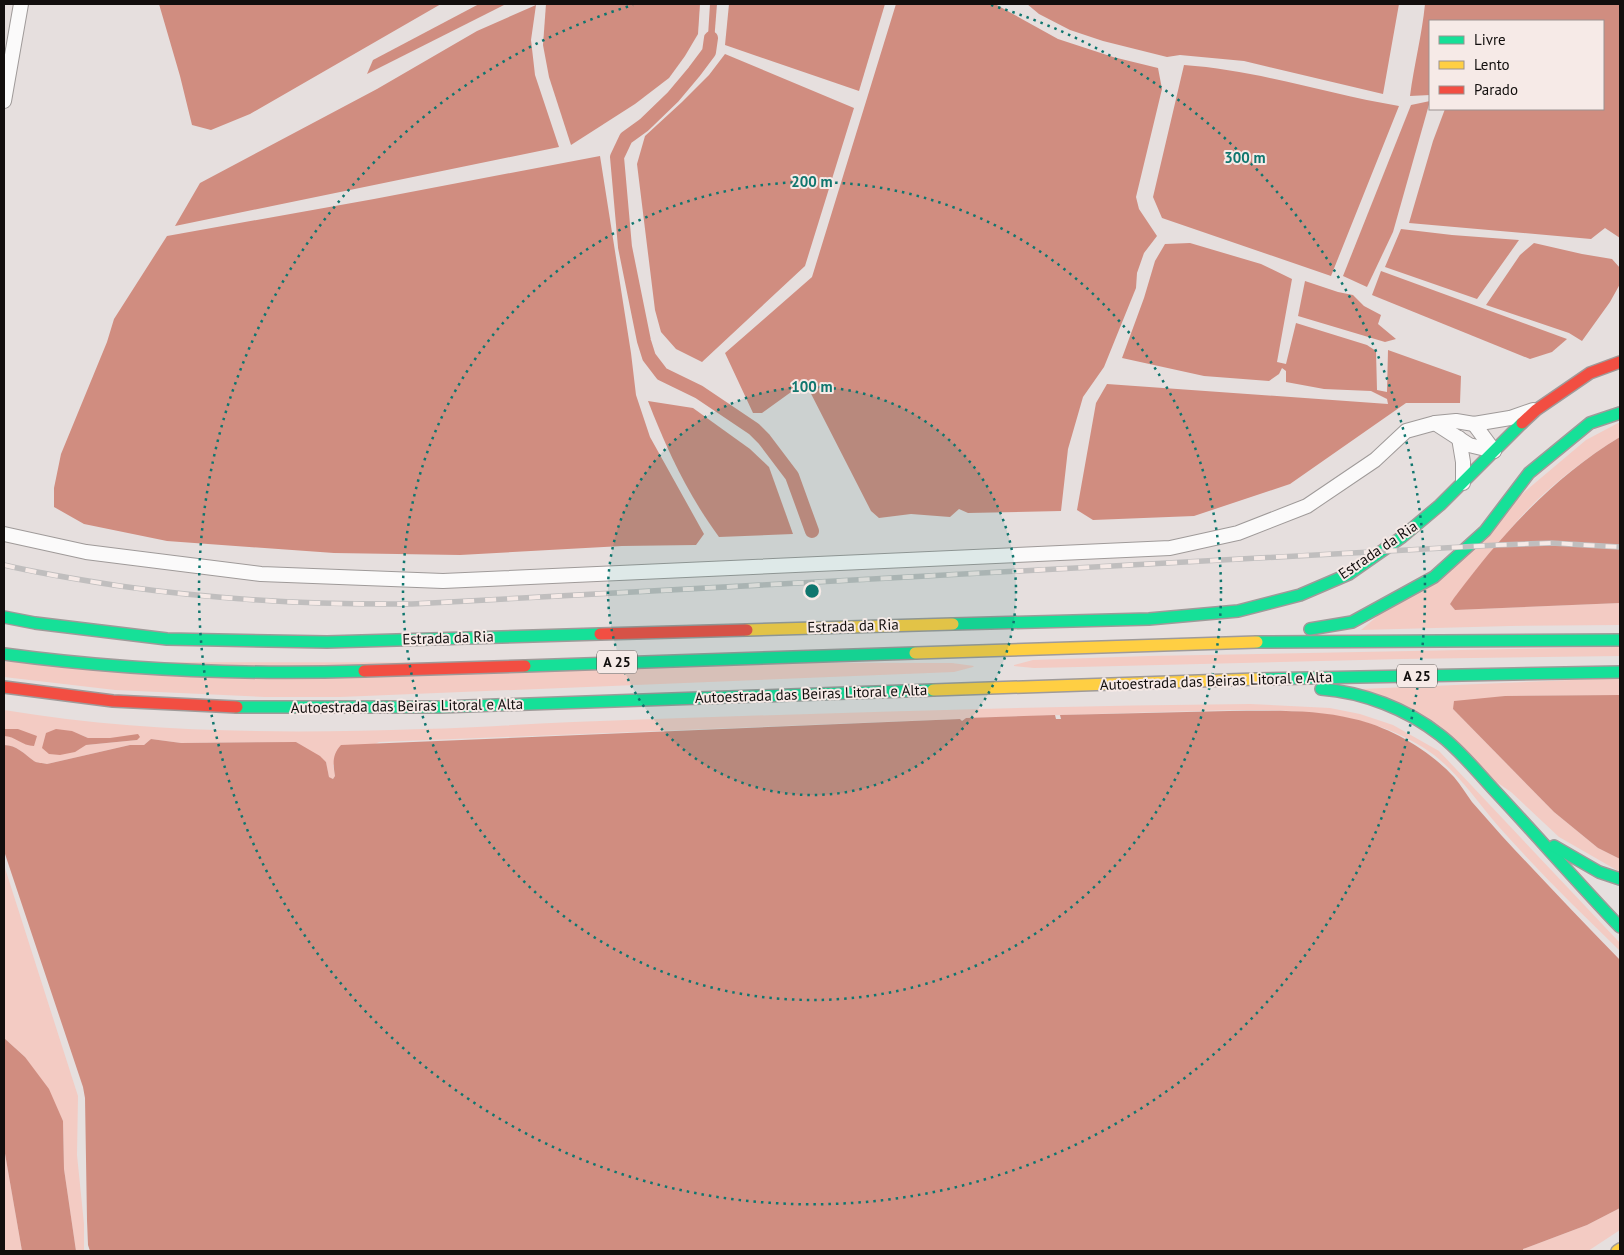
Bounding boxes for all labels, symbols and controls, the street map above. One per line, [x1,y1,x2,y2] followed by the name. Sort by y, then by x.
[1429,20,1604,110] legend
[1474,30,1506,49] text: Livre
[1474,55,1510,74] text: Lento
[1474,80,1518,99] text: Parado
[1224,148,1266,167] text: 300 m
[791,172,833,191] text: 200 m
[791,377,833,396] text: 100 m
[1335,516,1421,583] street label: Estrada da Ria
[803,582,821,600] centre of rings
[807,614,899,637] street label: Estrada da Ria
[402,626,494,649] street label: Estrada da Ria
[597,650,637,674] road number: A 25
[1397,664,1437,688] road number: A 25
[1099,667,1332,694] street label: Autoestrada das Beiras Litoral e Alta
[694,680,927,707] street label: Autoestrada das Beiras Litoral e Alta
[291,694,523,717] street label: Autoestrada das Beiras Litoral e Alta

